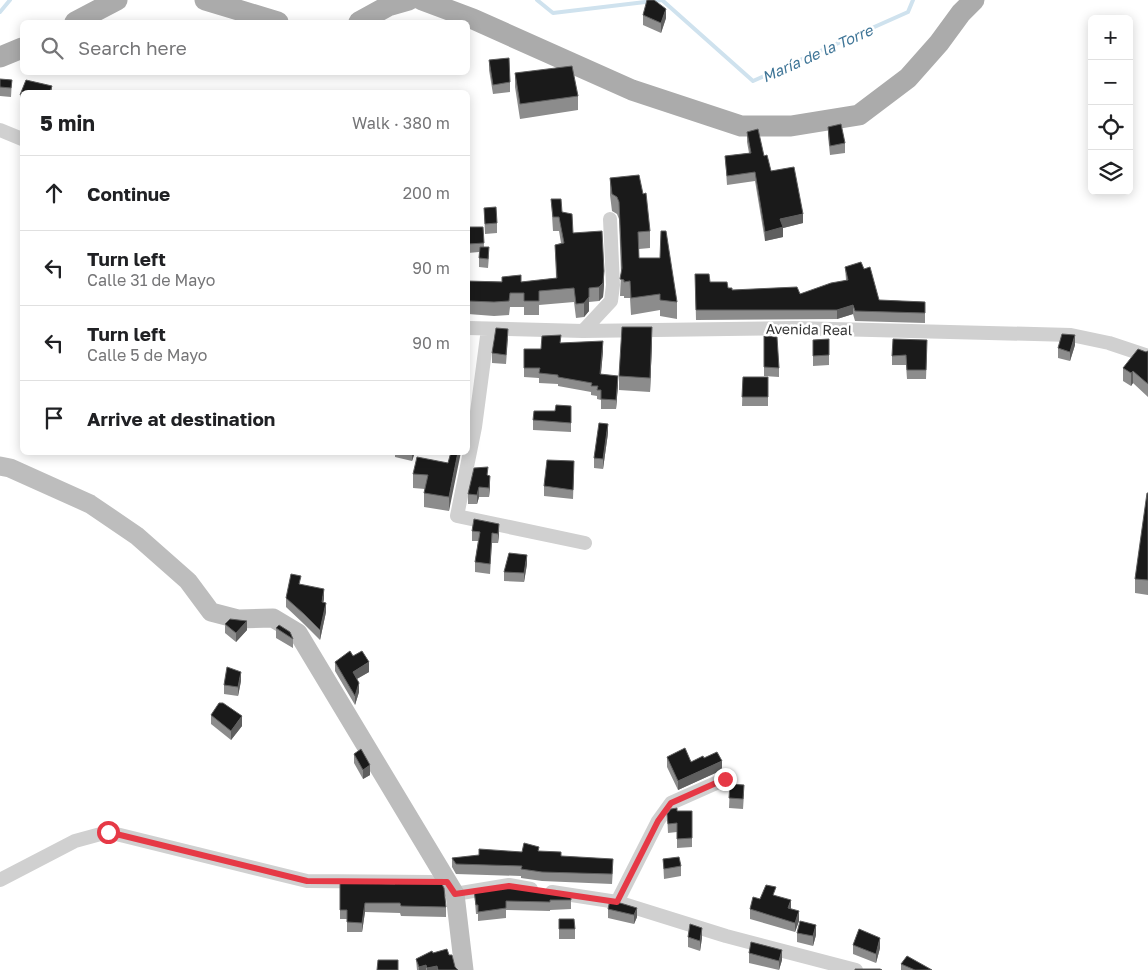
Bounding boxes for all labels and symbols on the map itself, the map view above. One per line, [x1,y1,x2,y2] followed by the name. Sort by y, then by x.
[759,20,876,85] water label: María de la Torre
[766,320,852,338] street label: Avenida Real
[714,768,737,791] route end
[97,821,120,844] route start

